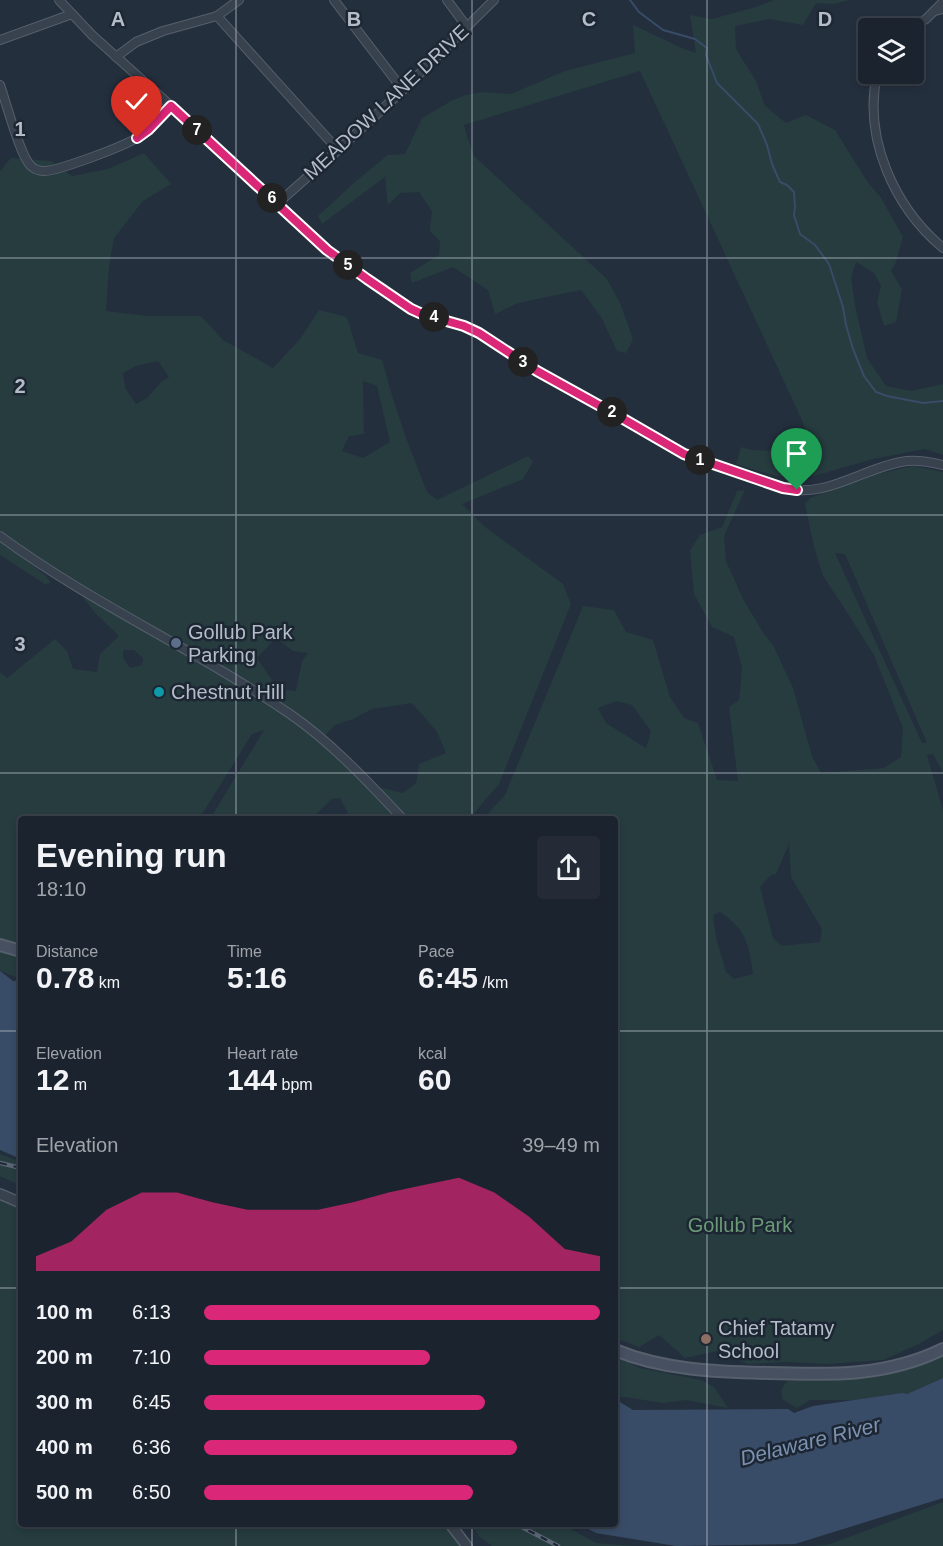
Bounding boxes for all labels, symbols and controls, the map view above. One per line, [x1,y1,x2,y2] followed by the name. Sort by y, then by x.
[111,8,125,30] text: A
[347,8,361,30] text: B
[582,8,596,30] text: C
[818,8,832,30] text: D
[858,18,924,84] map controls
[858,18,924,84] button: layers
[299,20,473,184] street label: MEADOW LANE DRIVE
[111,76,162,138] pin
[120,85,153,118] icon: check
[182,115,212,145] pin: 7
[14,118,26,140] text: 1
[193,121,201,138] text: 7
[257,183,287,213] pin: 6
[268,189,276,206] text: 6
[333,250,363,280] pin: 5
[344,256,352,273] text: 5
[419,302,449,332] pin: 4
[430,308,438,325] text: 4
[508,347,538,377] pin: 3
[519,353,527,370] text: 3
[14,375,26,397] text: 2
[597,397,627,427] pin: 2
[608,403,616,420] text: 2
[771,428,822,490] pin
[780,437,813,470] icon: arrive
[685,445,715,475] pin: 1
[696,451,704,468] text: 1
[188,621,293,666] place label: Gollub Park Parking
[14,633,26,655] text: 3
[169,636,183,650] marker: Gollub Park Parking
[171,681,284,703] place label: Chestnut Hill
[152,685,166,699] marker: Chestnut Hill
[537,836,600,899] button: share
[36,837,227,874] text: Evening run
[36,878,86,900] text: 18:10
[36,943,98,960] text: Distance
[227,943,262,960] text: Time
[418,943,454,960] text: Pace
[36,961,94,994] text: 0.78
[227,961,287,994] text: 5:16
[418,961,478,994] text: 6:45
[94,974,120,991] text: km
[478,974,508,991] text: /km
[36,1045,102,1062] text: Elevation
[227,1045,298,1062] text: Heart rate
[418,1045,446,1062] text: kcal
[36,1063,69,1096] text: 12
[227,1063,277,1096] text: 144
[418,1063,451,1096] text: 60
[69,1076,87,1093] text: m
[277,1076,313,1093] text: bpm
[36,1134,118,1156] text: Elevation
[522,1134,600,1156] text: 39–49 m
[688,1214,793,1236] park label: Gollub Park
[36,1301,93,1323] text: 100 m
[132,1301,171,1323] text: 6:13
[718,1317,834,1362] place label: Chief Tatamy School
[699,1332,713,1346] marker: Chief Tatamy School
[36,1346,93,1368] text: 200 m
[132,1346,171,1368] text: 7:10
[36,1391,93,1413] text: 300 m
[132,1391,171,1413] text: 6:45
[738,1412,883,1470] water label: Delaware River
[36,1436,93,1458] text: 400 m
[132,1436,171,1458] text: 6:36
[36,1481,93,1503] text: 500 m
[132,1481,171,1503] text: 6:50

